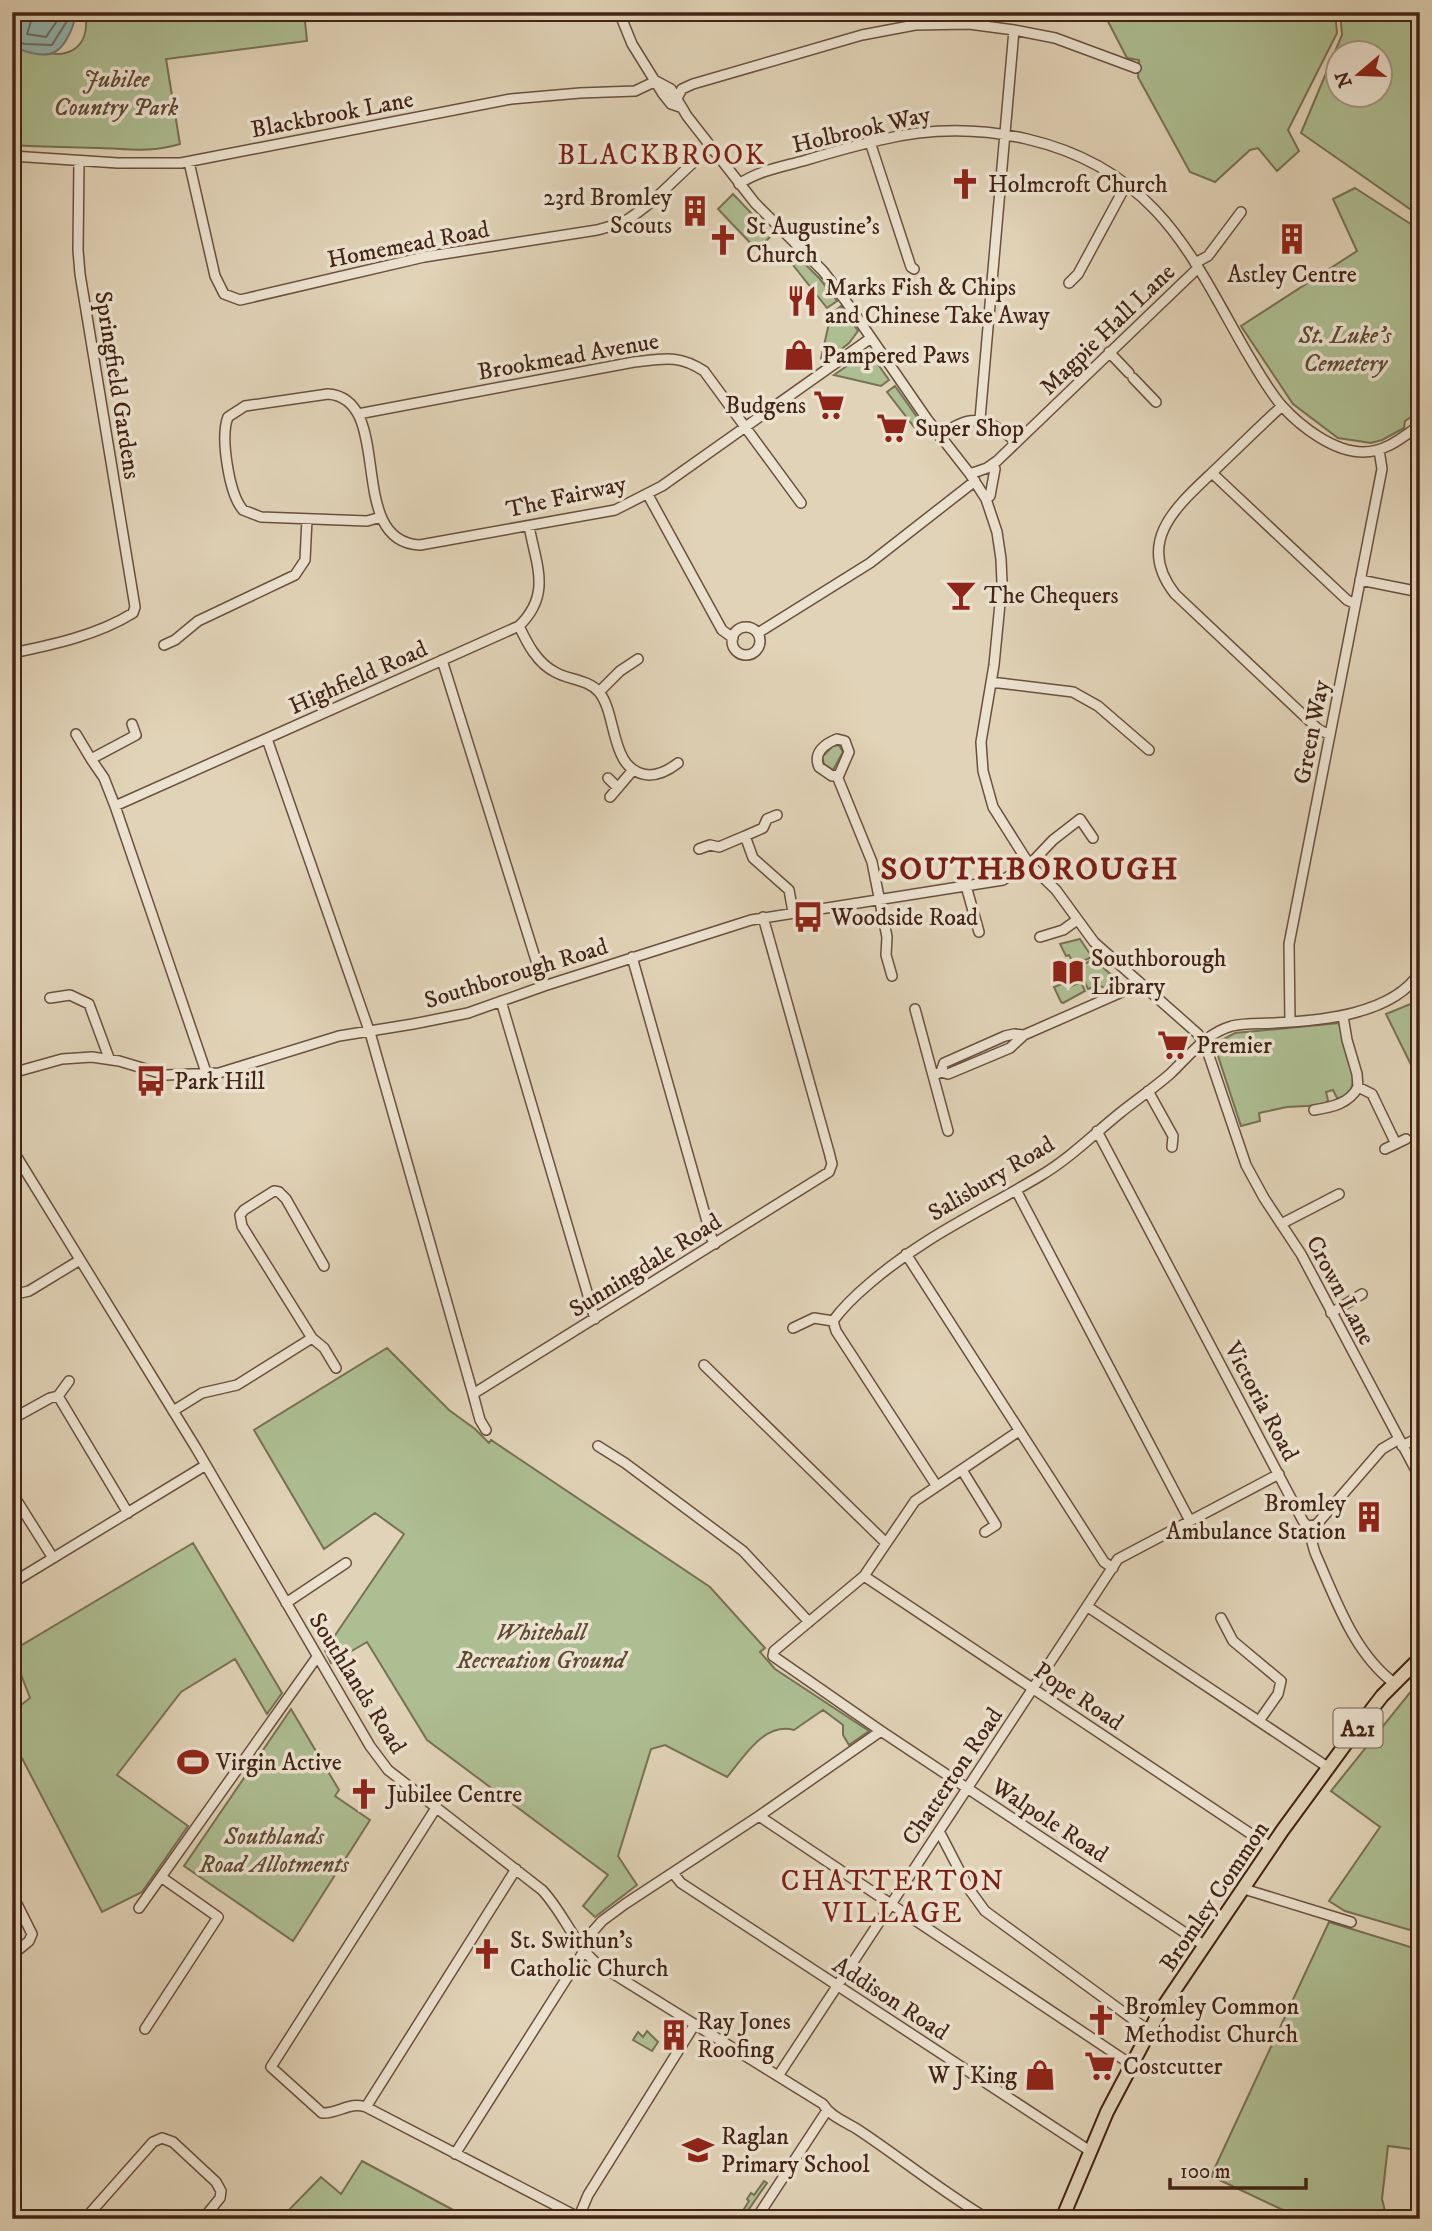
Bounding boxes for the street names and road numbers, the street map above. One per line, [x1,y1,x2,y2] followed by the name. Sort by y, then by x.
[248,85,416,145] street label: Blackbrook Lane
[789,99,934,160] street label: Holbrook Way
[325,215,492,275] street label: Homemead Road
[1034,257,1182,402] street label: Magpie Hall Lane
[87,289,147,481] street label: Springfield Gardens
[475,326,661,388] street label: Brookmead Avenue
[503,468,630,525] street label: The Fairway
[285,634,432,722] street label: Highfield Road
[1287,677,1337,787] street label: Green Way
[421,932,612,1016] street label: Southborough Road
[923,1129,1060,1228] street label: Salisbury Road
[564,1207,727,1325] street label: Sunningdale Road
[1299,1231,1381,1350] street label: Crown Lane
[1217,1336,1305,1466] street label: Victoria Road
[302,1607,412,1760] street label: Southlands Road
[1028,1656,1129,1738] street label: Pope Road
[896,1702,1010,1851] street label: Chatterton Road
[1334,1708,1382,1748] road number: A21
[984,1771,1114,1870] street label: Walpole Road
[1153,1815,1276,1978] street label: Bromley Common
[827,1950,954,2048] street label: Addison Road

